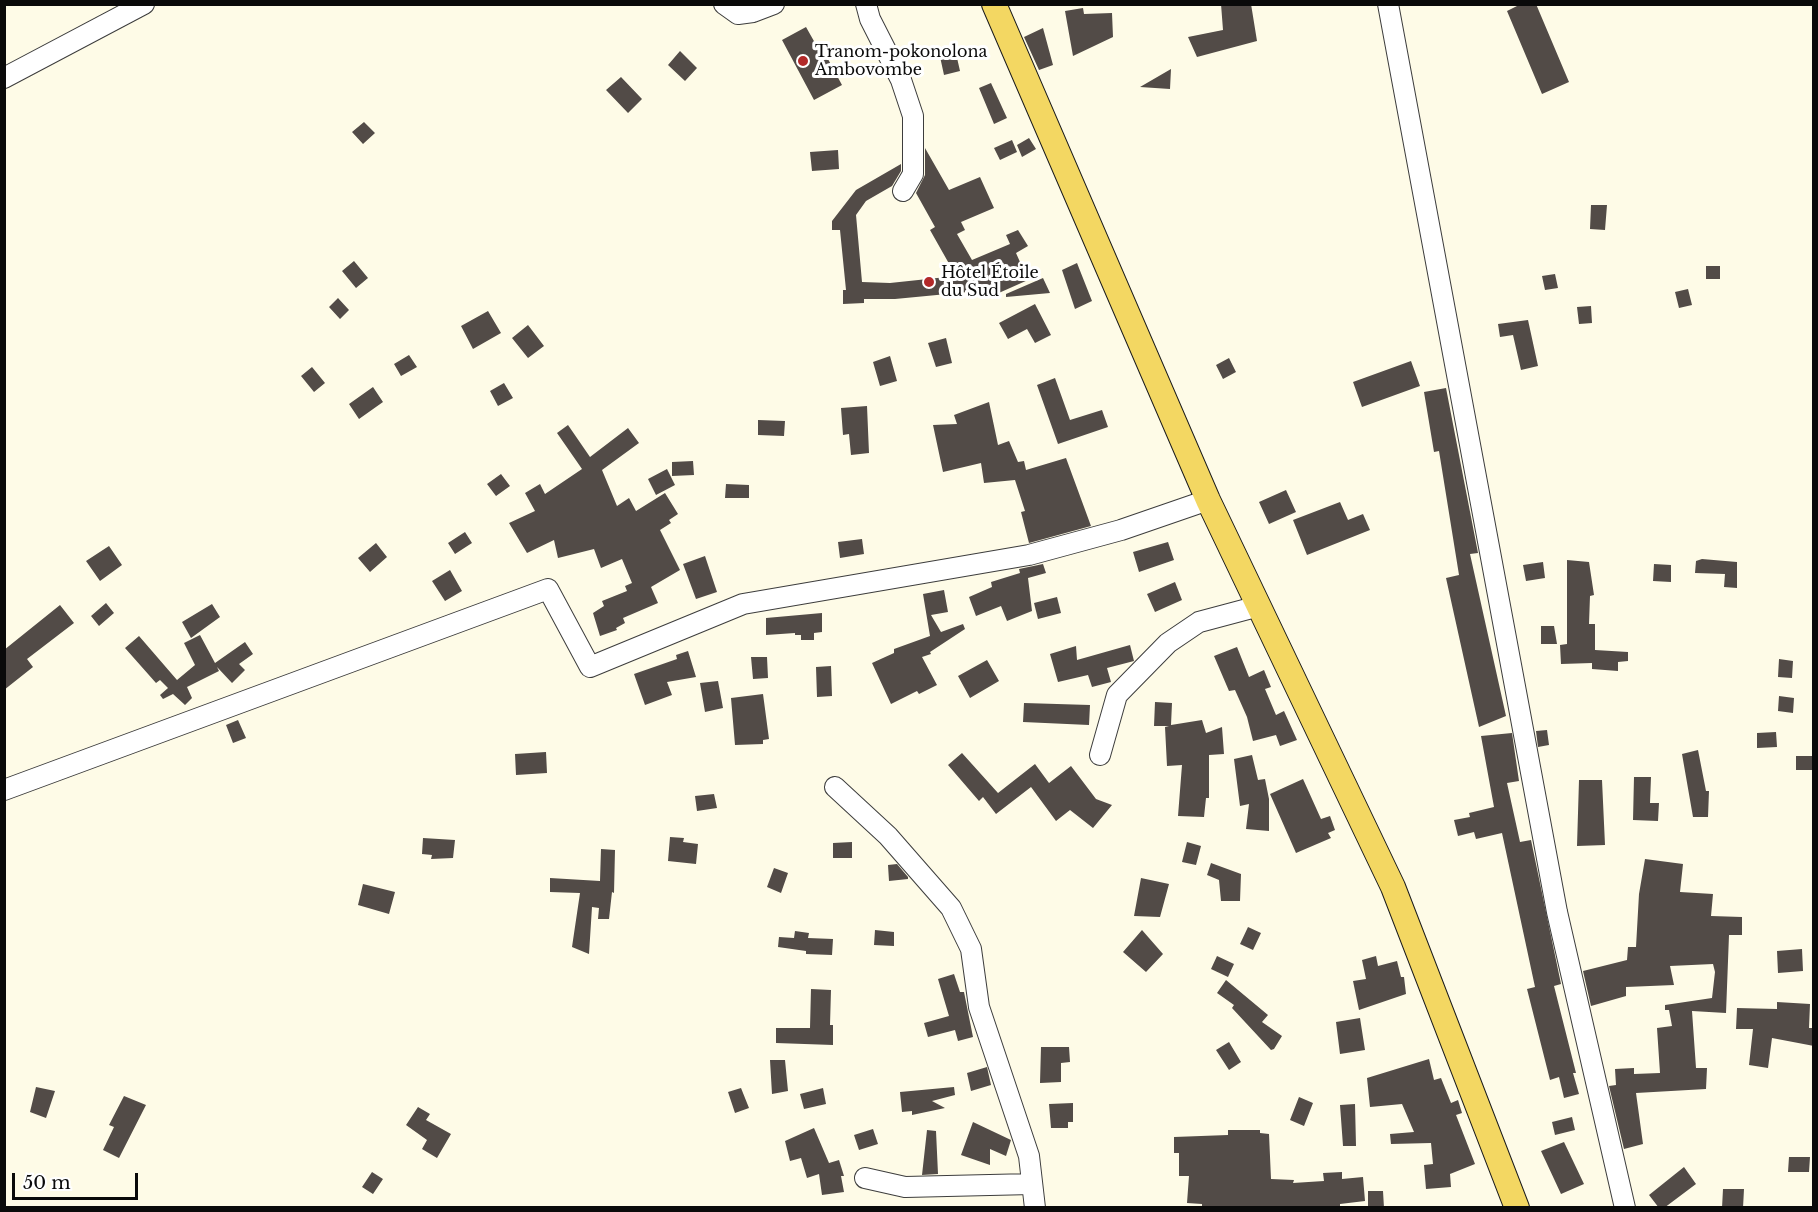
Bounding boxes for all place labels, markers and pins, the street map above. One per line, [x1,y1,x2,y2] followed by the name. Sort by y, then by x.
[815,42,987,80] place label: Tranom-pokonolona Ambovombe
[796,54,810,68] marker: Tranom-pokonolona Ambovombe
[941,263,1039,301] place label: Hôtel Étoile du Sud
[922,275,936,289] marker: Hôtel Étoile du Sud

